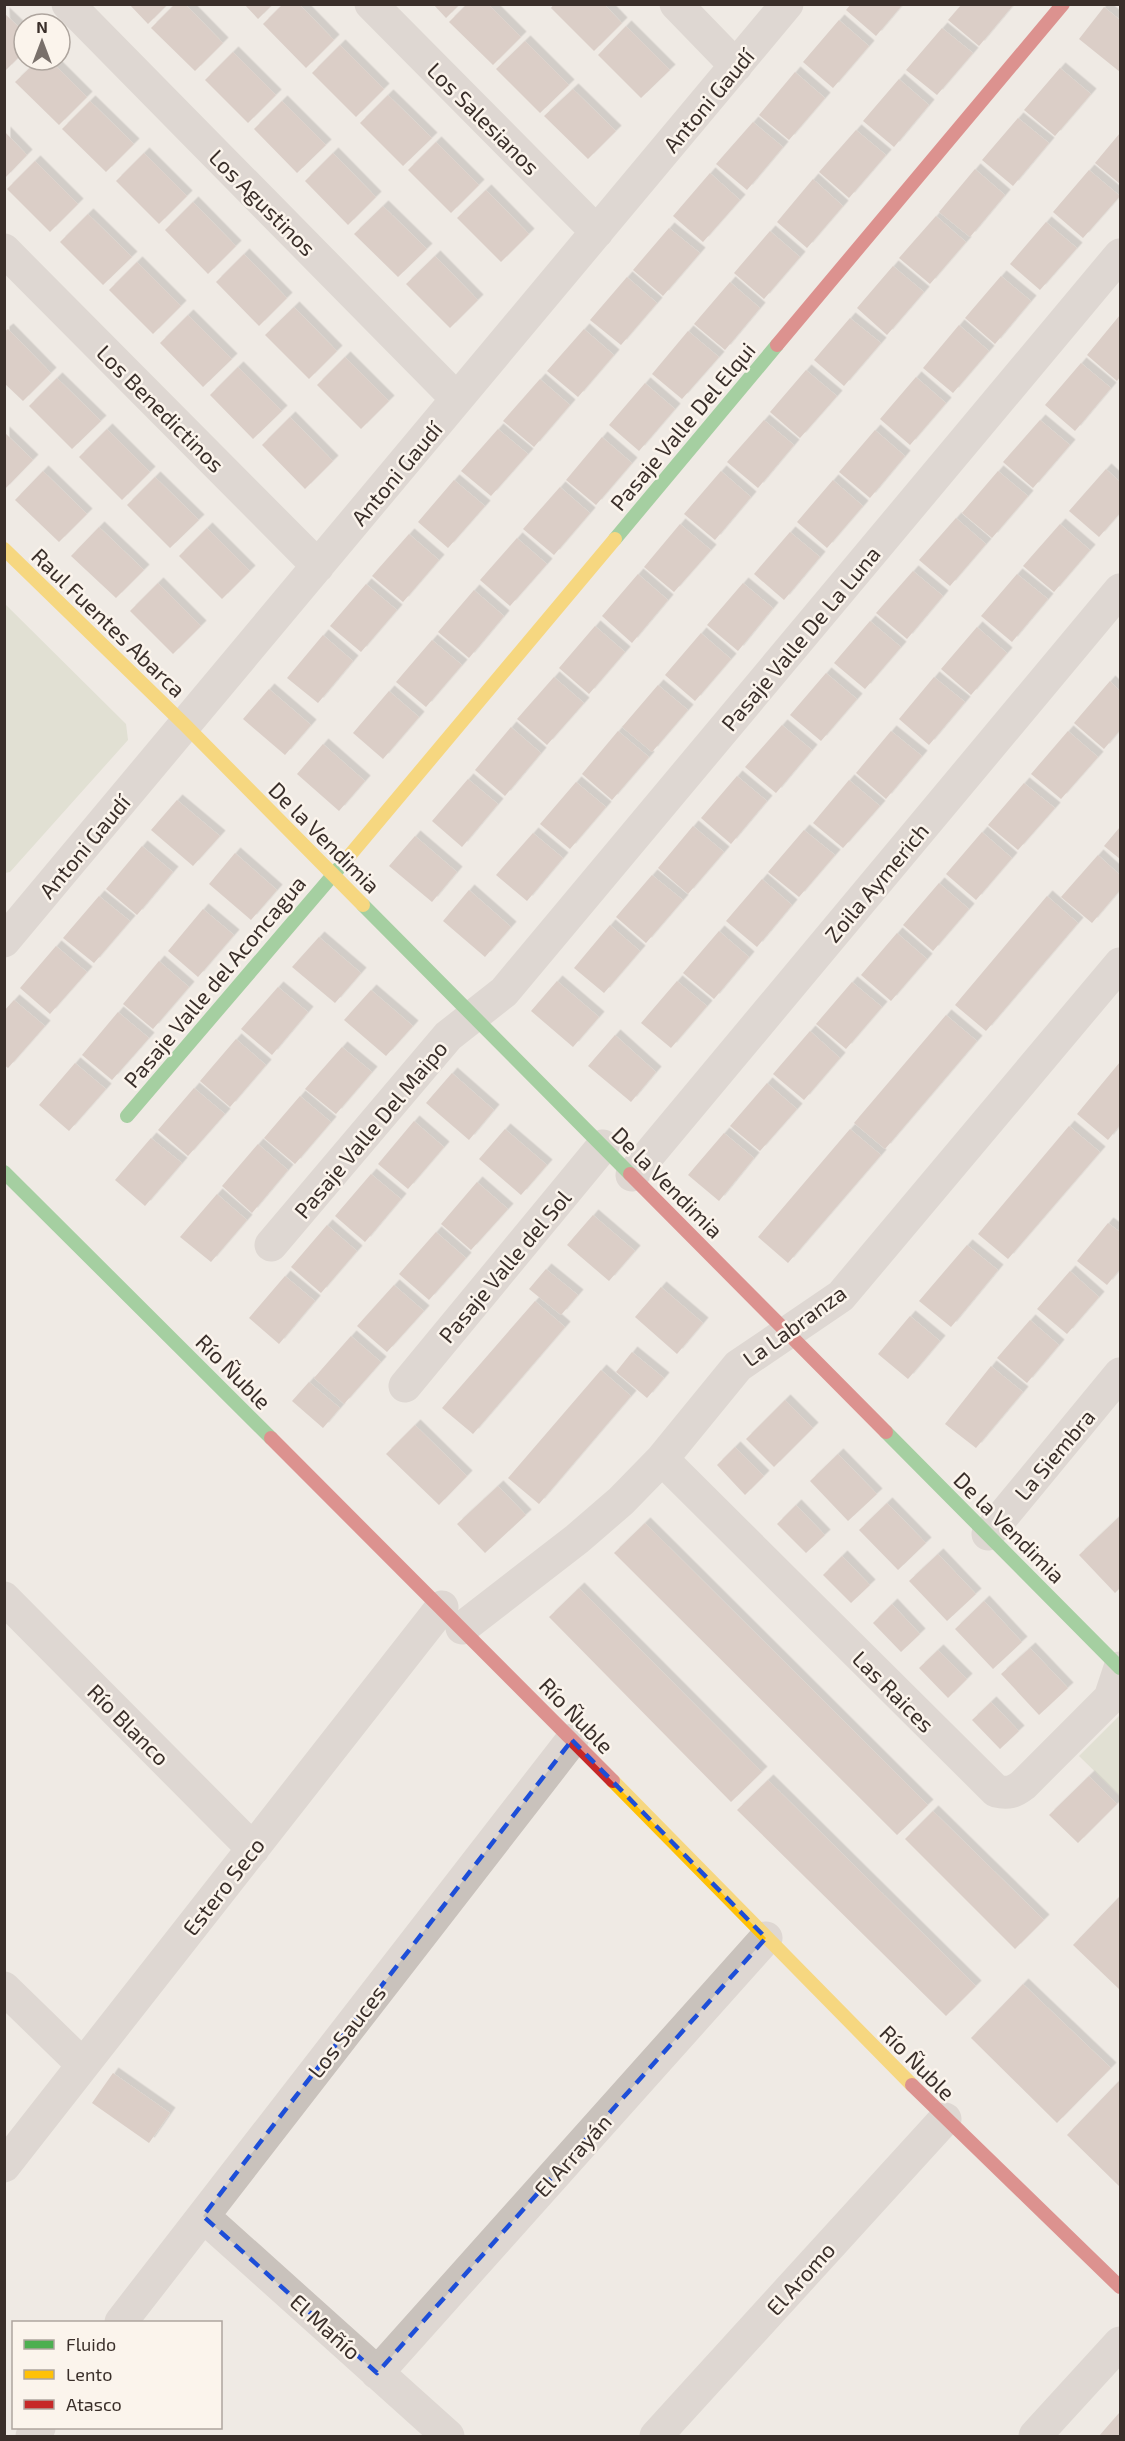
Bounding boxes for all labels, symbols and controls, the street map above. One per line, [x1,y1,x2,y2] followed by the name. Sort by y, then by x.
[12,12,72,72] north arrow
[36,17,48,36] text: N
[657,42,760,157] street label: Antoni Gaudí
[423,57,545,179] street label: Los Salesianos
[205,144,321,260] street label: Los Agustinos
[604,337,761,516] street label: Pasaje Valle Del Elqui
[92,339,230,477] street label: Los Benedictinos
[345,415,448,530] street label: Antoni Gaudí
[715,540,886,736] street label: Pasaje Valle De La Luna
[27,542,191,702] street label: Raul Fuentes Abarca
[264,776,386,898] street label: De la Vendimia
[33,788,136,903] street label: Antoni Gaudí
[819,817,933,947] street label: Zoila Aymerich
[118,870,311,1093] street label: Pasaje Valle del Aconcagua
[288,1035,453,1224] street label: Pasaje Valle Del Maipo
[607,1121,729,1243] street label: De la Vendimia
[433,1184,576,1348] street label: Pasaje Valle del Sol
[737,1279,851,1371] street label: La Labranza
[191,1328,277,1414] street label: Río Ñuble
[1008,1403,1100,1505] street label: La Siembra
[949,1466,1071,1588] street label: De la Vendimia
[848,1645,940,1737] street label: Las Raices
[535,1672,619,1758] street label: Río Ñuble
[83,1678,175,1770] street label: Río Blanco
[177,1832,269,1940] street label: Estero Seco
[302,1980,390,2082] street label: Los Sauces
[875,2019,961,2105] street label: Río Ñuble
[528,2108,616,2202] street label: El Arrayán
[761,2236,839,2320] street label: El Aromo
[286,2288,366,2364] street label: El Mañío
[12,2321,222,2429] legend
[66,2333,116,2355] text: Fluido
[66,2363,112,2385] text: Lento
[66,2393,122,2415] text: Atasco

